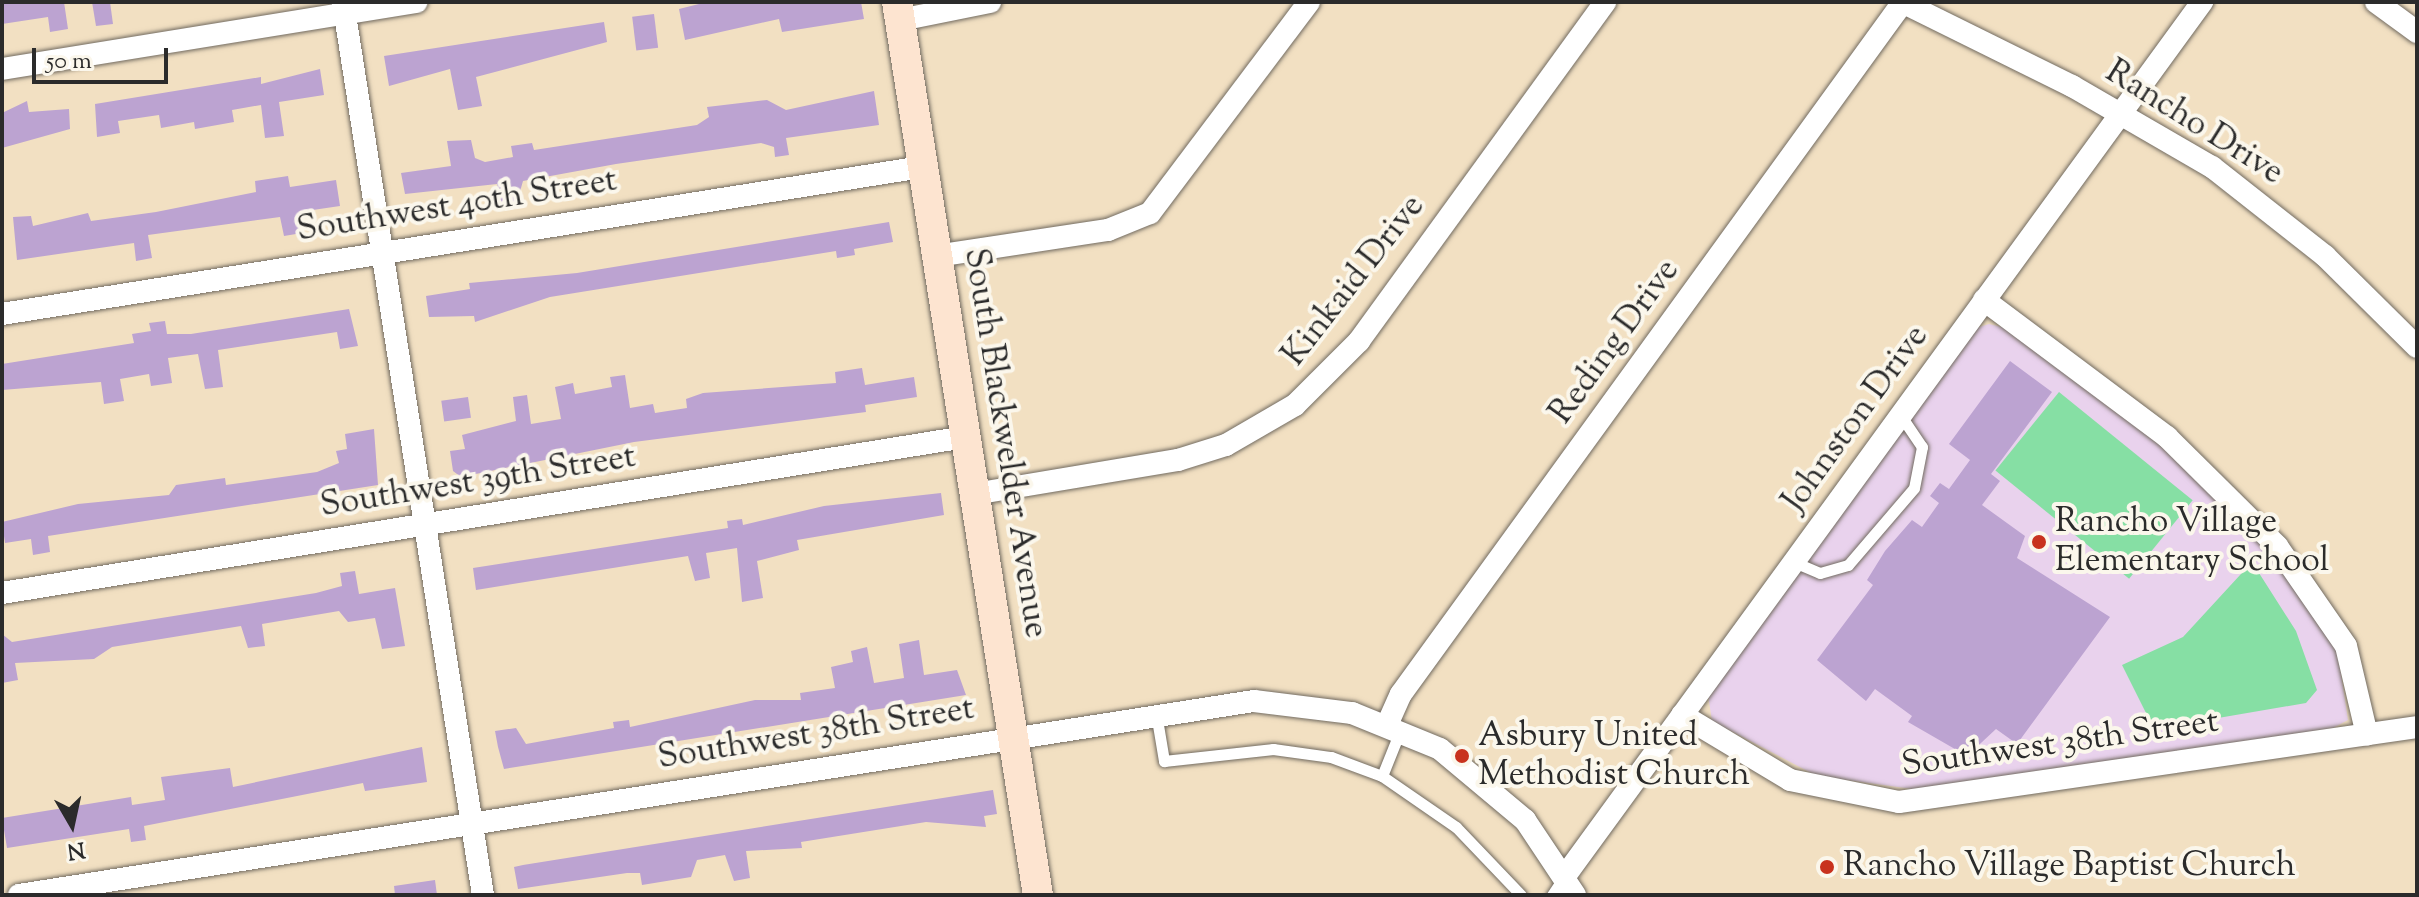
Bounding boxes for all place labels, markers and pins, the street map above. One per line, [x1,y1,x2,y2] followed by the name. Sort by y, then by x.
[2055,502,2329,582] place label: Rancho Village Elementary School
[2030,533,2048,551] marker: Rancho Village Elementary School
[1478,716,1750,796] place label: Asbury United Methodist Church
[1453,747,1471,765] marker: Asbury United Methodist Church
[1843,847,2296,887] place label: Rancho Village Baptist Church
[1818,858,1836,876] marker: Rancho Village Baptist Church

